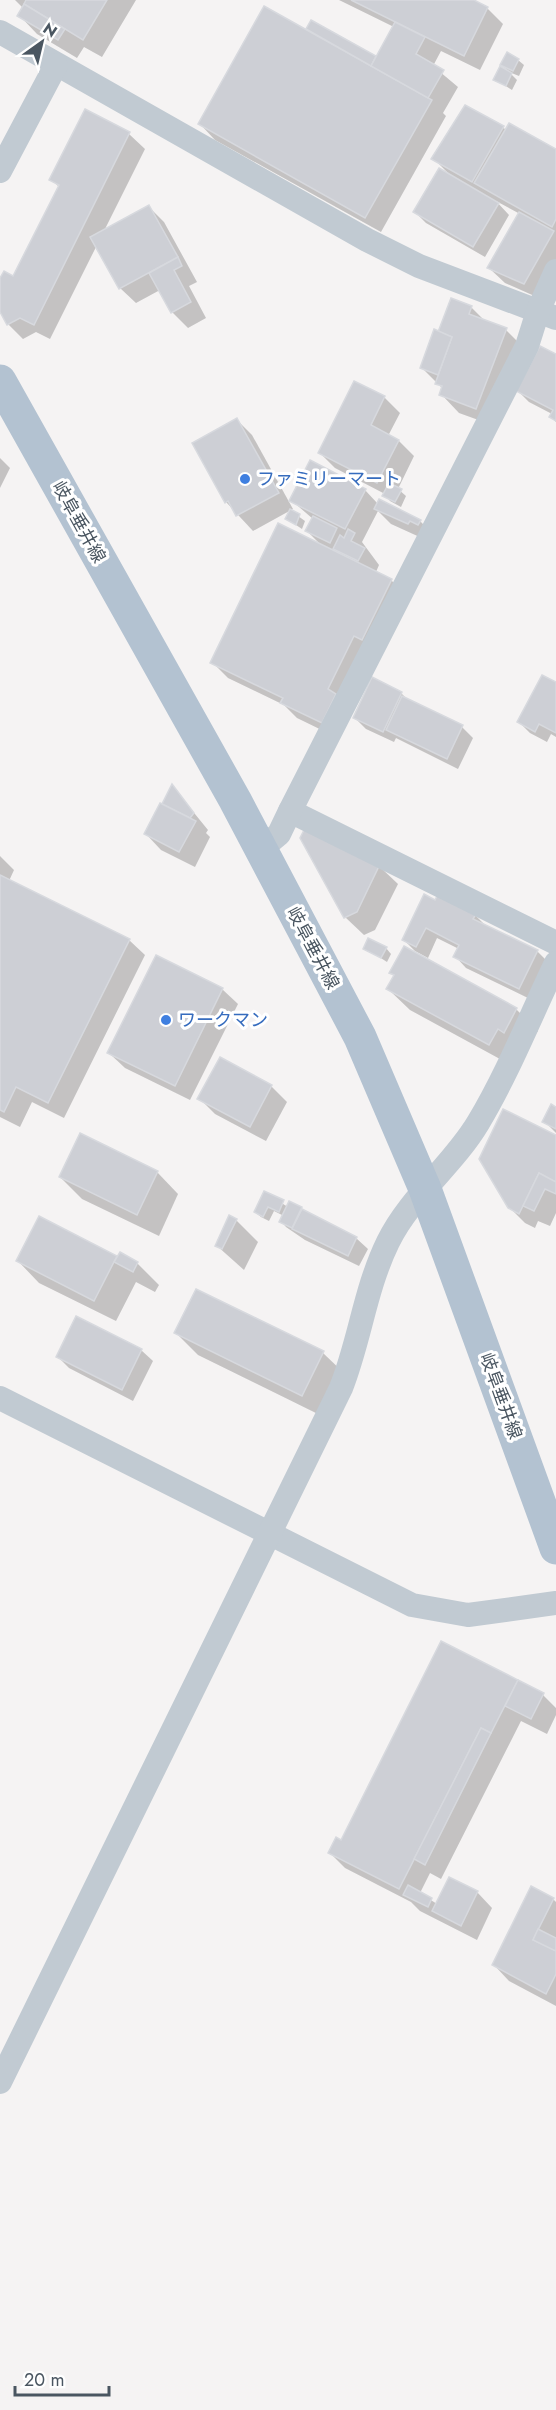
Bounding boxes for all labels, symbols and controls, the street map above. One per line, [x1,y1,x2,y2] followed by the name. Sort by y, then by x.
[12,12,72,72] north arrow
[38,17,62,43] text: N
[257,466,401,492] place label: ファミリーマート
[238,472,252,486] marker: ファミリーマート
[46,476,112,568] street label: 岐阜垂井線
[280,902,346,994] street label: 岐阜垂井線
[178,1007,268,1033] place label: ワークマン
[159,1013,173,1027] marker: ワークマン
[473,1349,529,1443] street label: 岐阜垂井線
[15,2359,110,2397] scale bar
[24,2367,64,2393] text: 20 m

